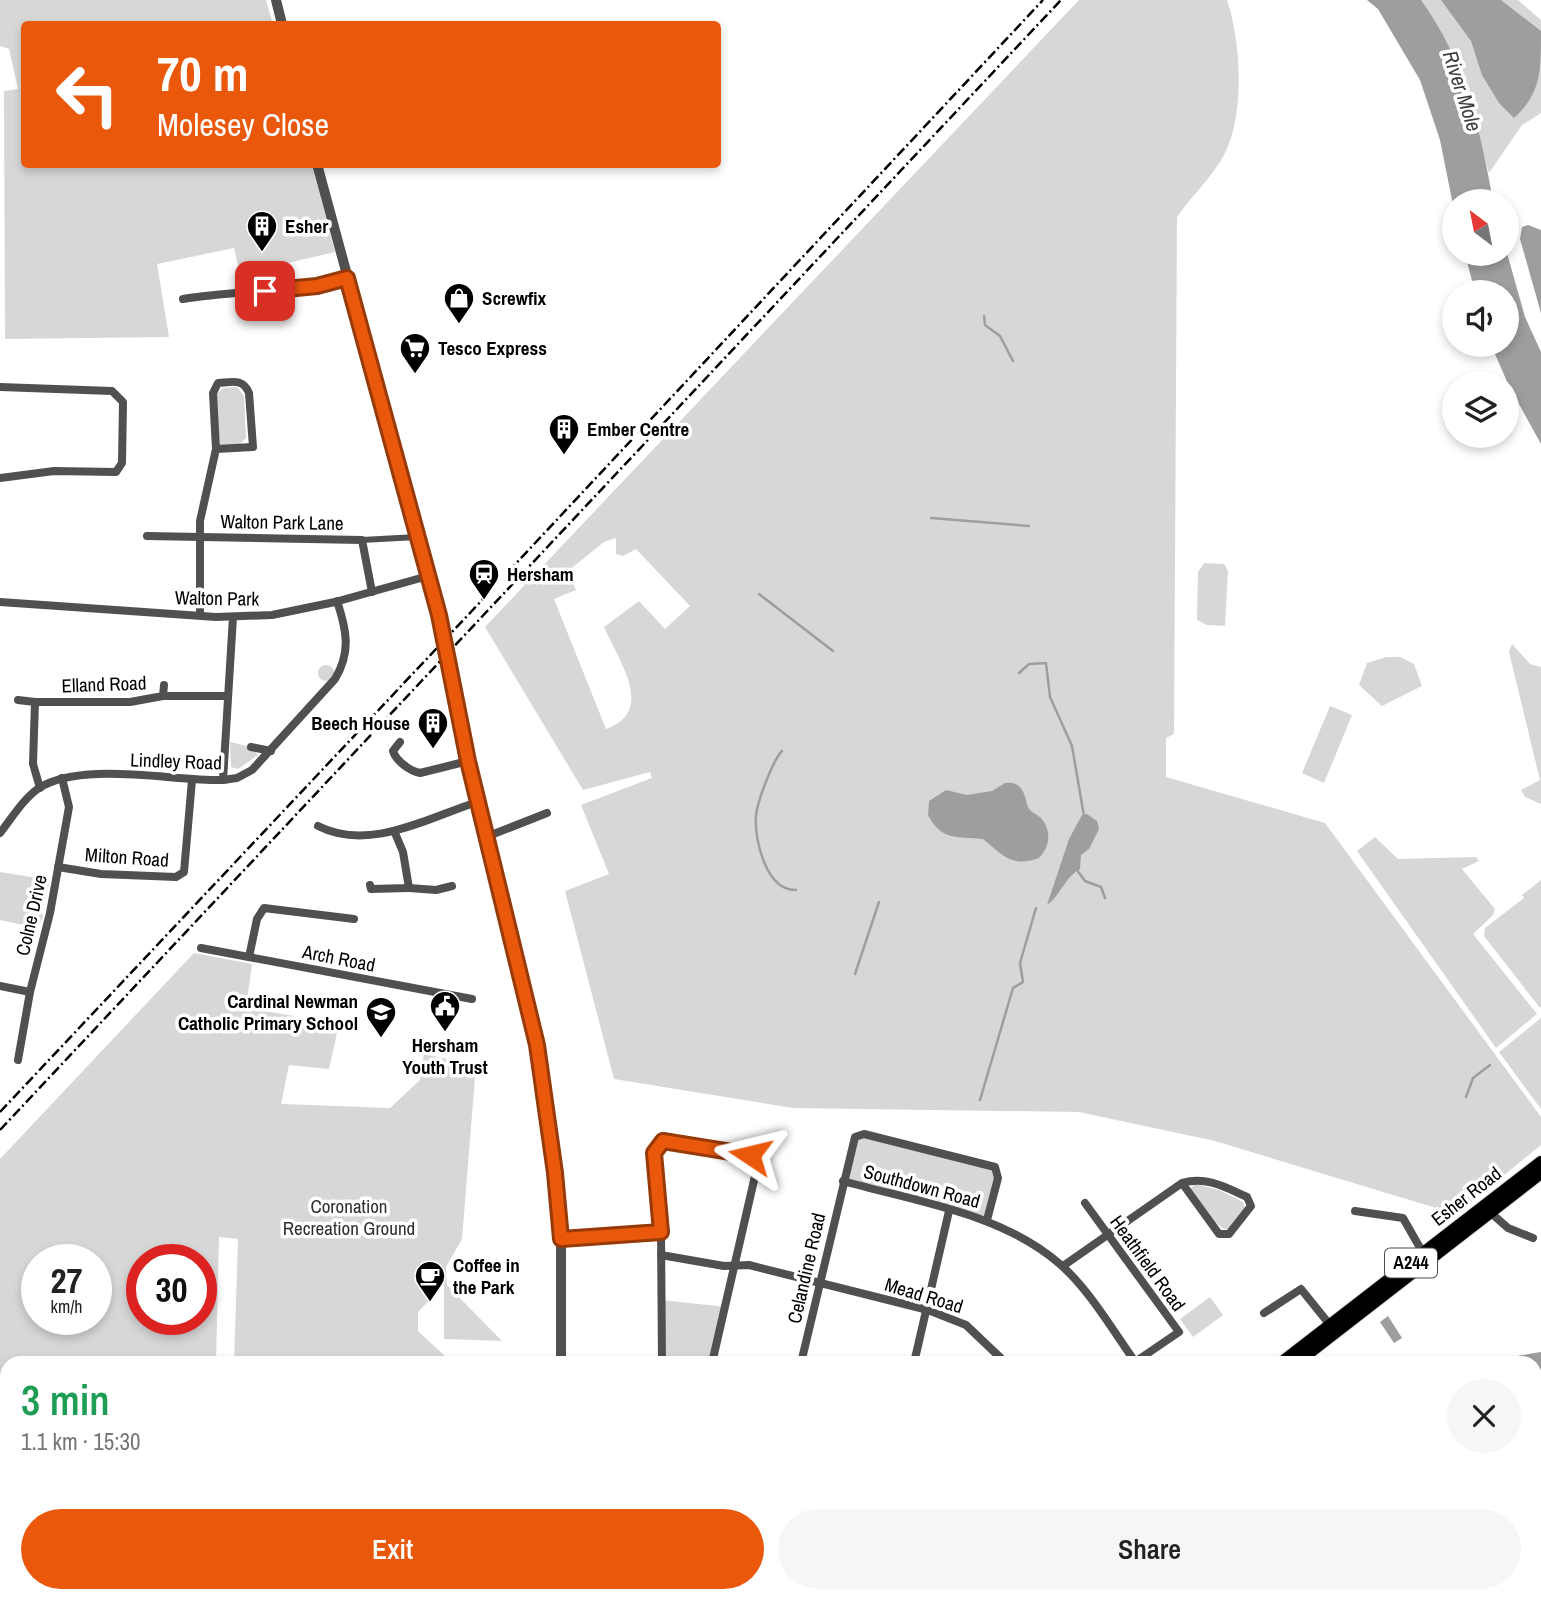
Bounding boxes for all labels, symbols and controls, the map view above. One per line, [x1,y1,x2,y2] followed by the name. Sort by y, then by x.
[157,40,249,106] text: 70 m
[1436,47,1489,135] water label: River Mole
[42,49,133,140] icon: left
[157,103,329,146] text: Molesey Close
[1442,189,1519,266] north arrow
[1442,189,1519,448] map controls
[245,209,279,253] building icon: Esher
[285,213,328,239] place label: Esher
[235,261,295,321] pin
[246,272,284,310] icon: arrive
[1442,280,1519,357] button: sound
[442,281,476,325] shop icon: Screwfix
[482,285,546,311] place label: Screwfix
[398,331,432,375] supermarket icon: Tesco Express
[438,335,547,361] place label: Tesco Express
[1442,371,1519,448] button: layers
[547,412,581,456] building icon: Ember Centre
[587,416,689,442] place label: Ember Centre
[220,508,344,536] street label: Walton Park Lane
[467,557,501,601] station icon: Hersham
[507,561,574,587] place label: Hersham
[175,584,260,612] street label: Walton Park
[61,670,147,698] street label: Elland Road
[416,706,450,750] building icon: Beech House
[311,710,410,736] place label: Beech House
[130,746,222,776] street label: Lindley Road
[84,841,170,873] street label: Milton Road
[9,872,53,958] street label: Colne Drive
[299,938,378,978] street label: Arch Road
[178,988,358,1036] place label: Cardinal Newman Catholic Primary School
[428,989,462,1033] public building icon: Hersham Youth Trust
[364,995,398,1039] school or university icon: Cardinal Newman Catholic Primary School
[402,1032,488,1080] place label: Hersham Youth Trust
[713,1118,787,1192] position arrow
[861,1158,983,1214] street label: Southdown Road
[1426,1160,1506,1232] street label: Esher Road
[283,1193,415,1241] park label: Coronation Recreation Ground
[781,1210,831,1326] street label: Celandine Road
[1104,1210,1192,1316] street label: Heathfield Road
[126,1244,217,1335] speed limit sign: 30
[1385,1248,1437,1278] road number: A244
[453,1252,520,1300] place label: Coffee in the Park
[51,1257,82,1304] text: 27
[413,1259,447,1303] cafe icon: Coffee in the Park
[882,1271,966,1319] street label: Mead Road
[51,1294,83,1319] text: km/h
[21,1372,110,1428] text: 3 min
[1447,1379,1521,1453] button: close
[21,1426,141,1457] text: 1.1 km · 15:30
[21,1509,764,1589] button: Exit
[778,1509,1521,1589] button: Share

